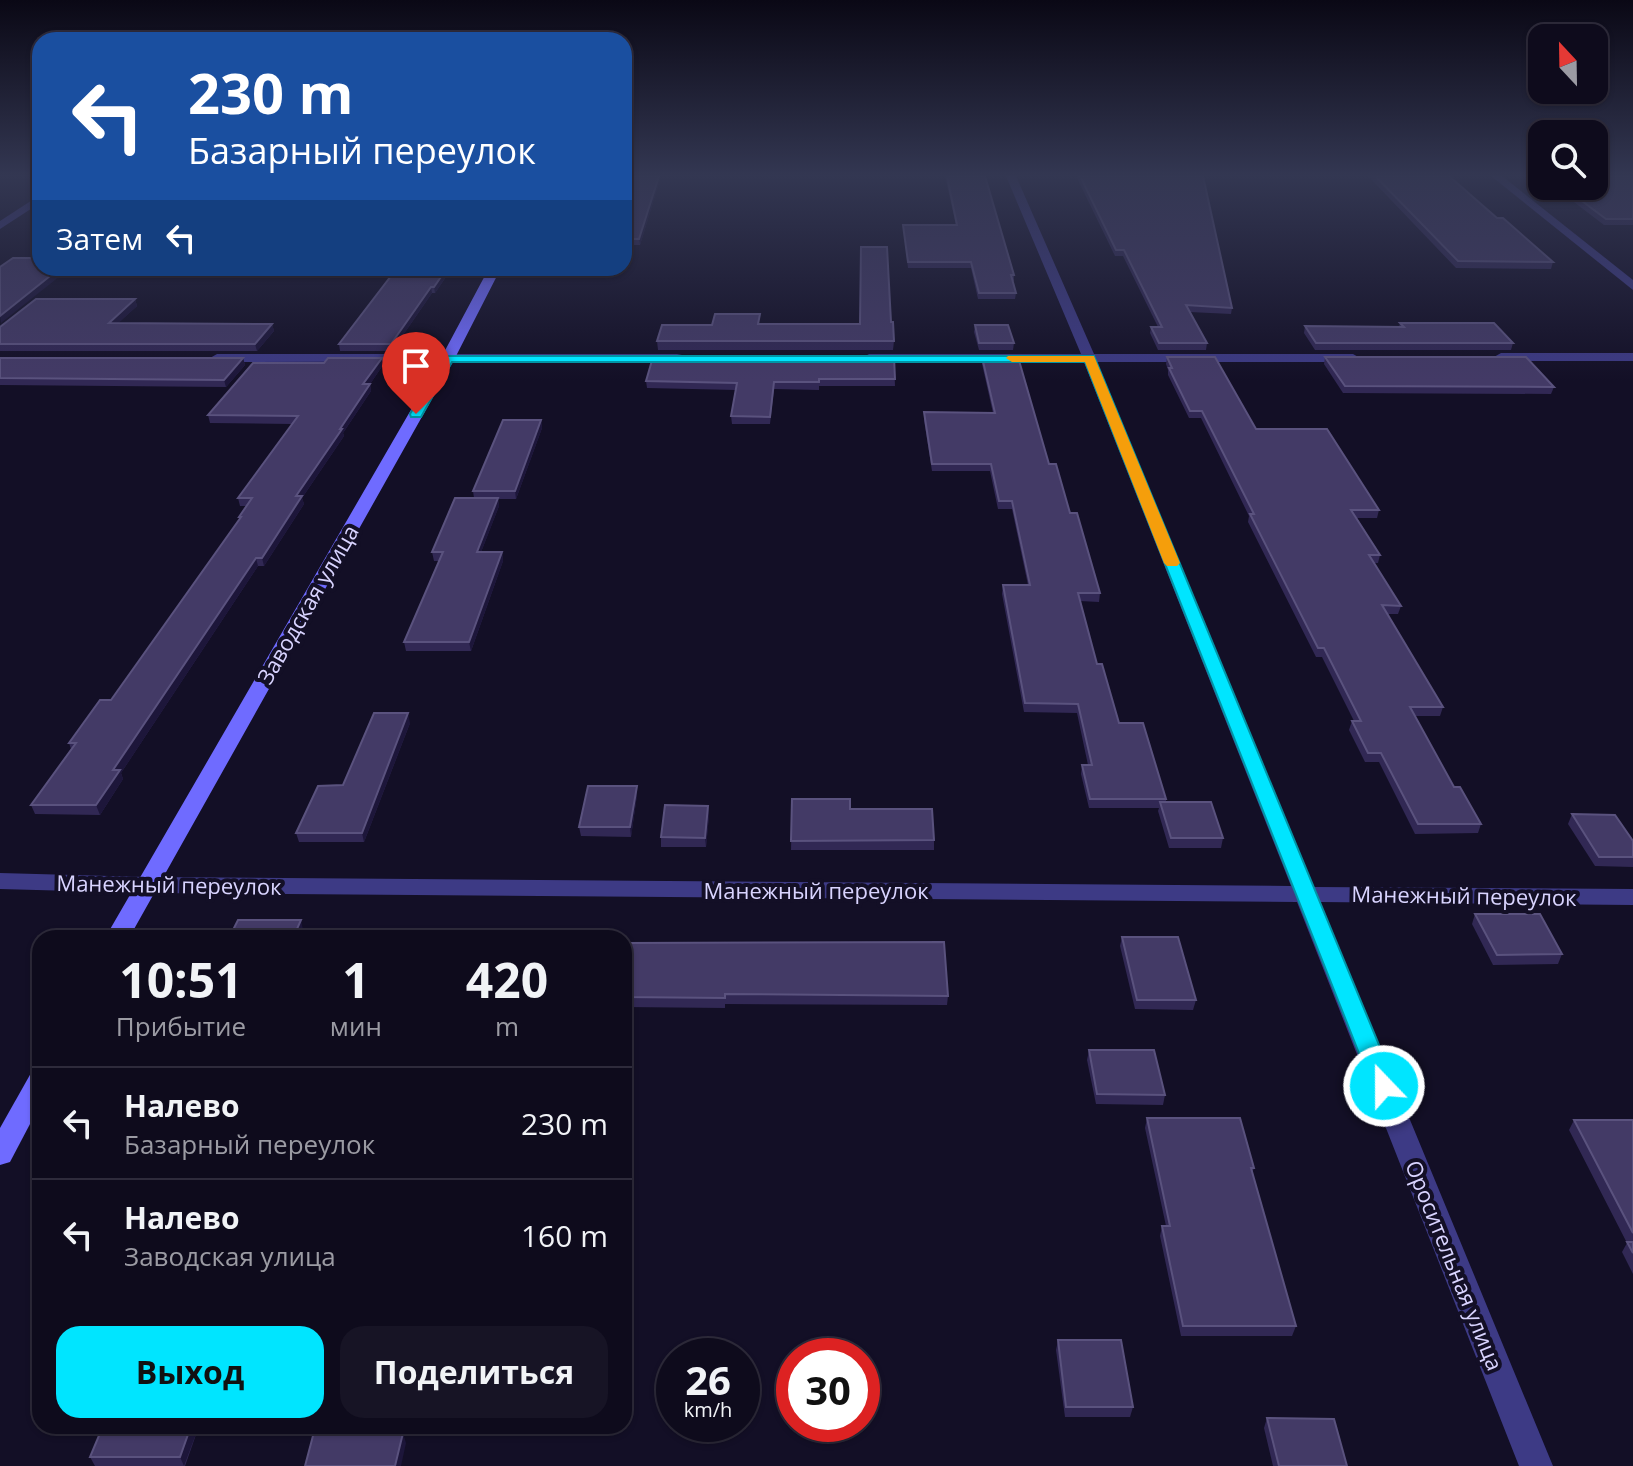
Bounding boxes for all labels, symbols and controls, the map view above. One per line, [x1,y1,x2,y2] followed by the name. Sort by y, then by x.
[1528,24,1608,104] north arrow
[1528,24,1608,200] map controls
[188,54,354,130] text: 230 m
[56,64,160,168] icon: left
[1528,120,1608,200] button: search
[188,126,536,175] text: Базарный переулок
[159,216,203,260] icon: left
[56,218,143,259] text: Затем
[382,332,450,414] pin
[394,344,438,388] icon: arrive
[249,519,365,689] street label: Заводская улица
[56,867,282,901] street label: Манежный переулок
[704,875,929,905] street label: Манежный переулок
[1351,878,1577,912] street label: Манежный переулок
[119,947,243,1012] text: 10:51
[342,947,370,1012] text: 1
[466,947,548,1012] text: 420
[116,1008,246,1044] text: Прибытие
[330,1008,382,1044] text: мин
[495,1008,519,1044] text: m
[1342,1044,1426,1128] position arrow
[124,1085,240,1126] text: Налево
[56,1101,100,1145] icon: left
[521,1103,608,1144] text: 230 m
[124,1126,375,1162] text: Базарный переулок
[1399,1155,1511,1375] street label: Оросительная улица
[124,1197,240,1238] text: Налево
[56,1213,100,1257] icon: left
[521,1215,608,1256] text: 160 m
[124,1238,336,1274] text: Заводская улица
[56,1326,324,1418] button: Выход
[340,1326,608,1418] button: Поделиться
[776,1338,880,1442] speed limit sign: 30
[685,1352,731,1407] text: 26
[684,1396,732,1423] text: km/h

